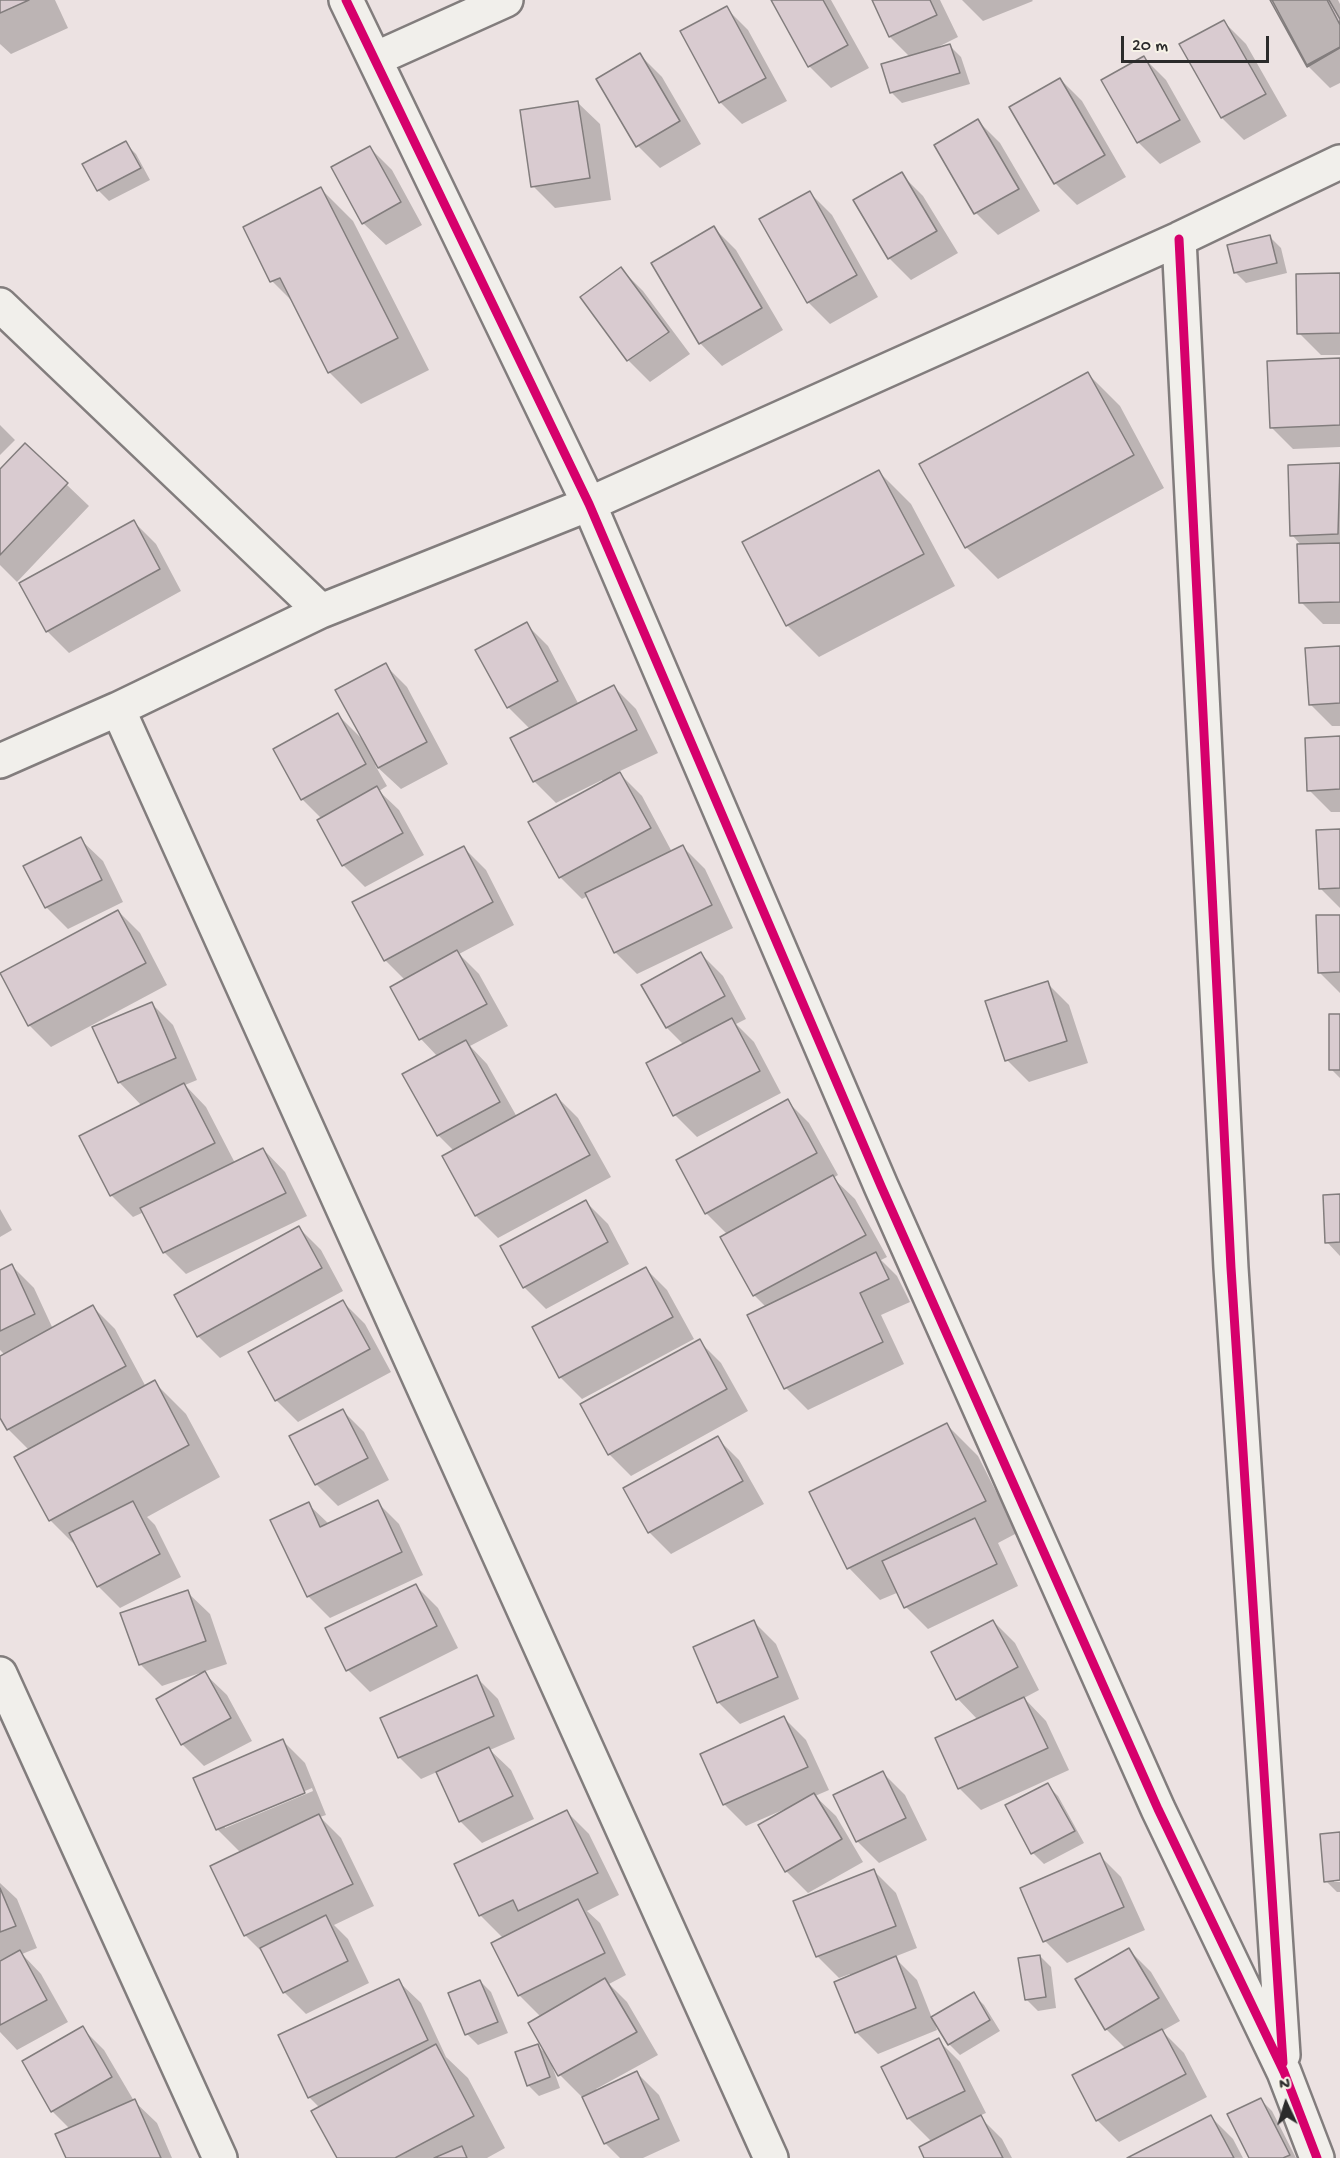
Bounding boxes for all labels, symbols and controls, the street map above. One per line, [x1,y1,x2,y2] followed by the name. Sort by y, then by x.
[1124,24,1272,62] scale bar
[1132,36,1168,57] text: 20 m
[1256,2074,1316,2134] north arrow
[1279,2076,1291,2095] text: N

